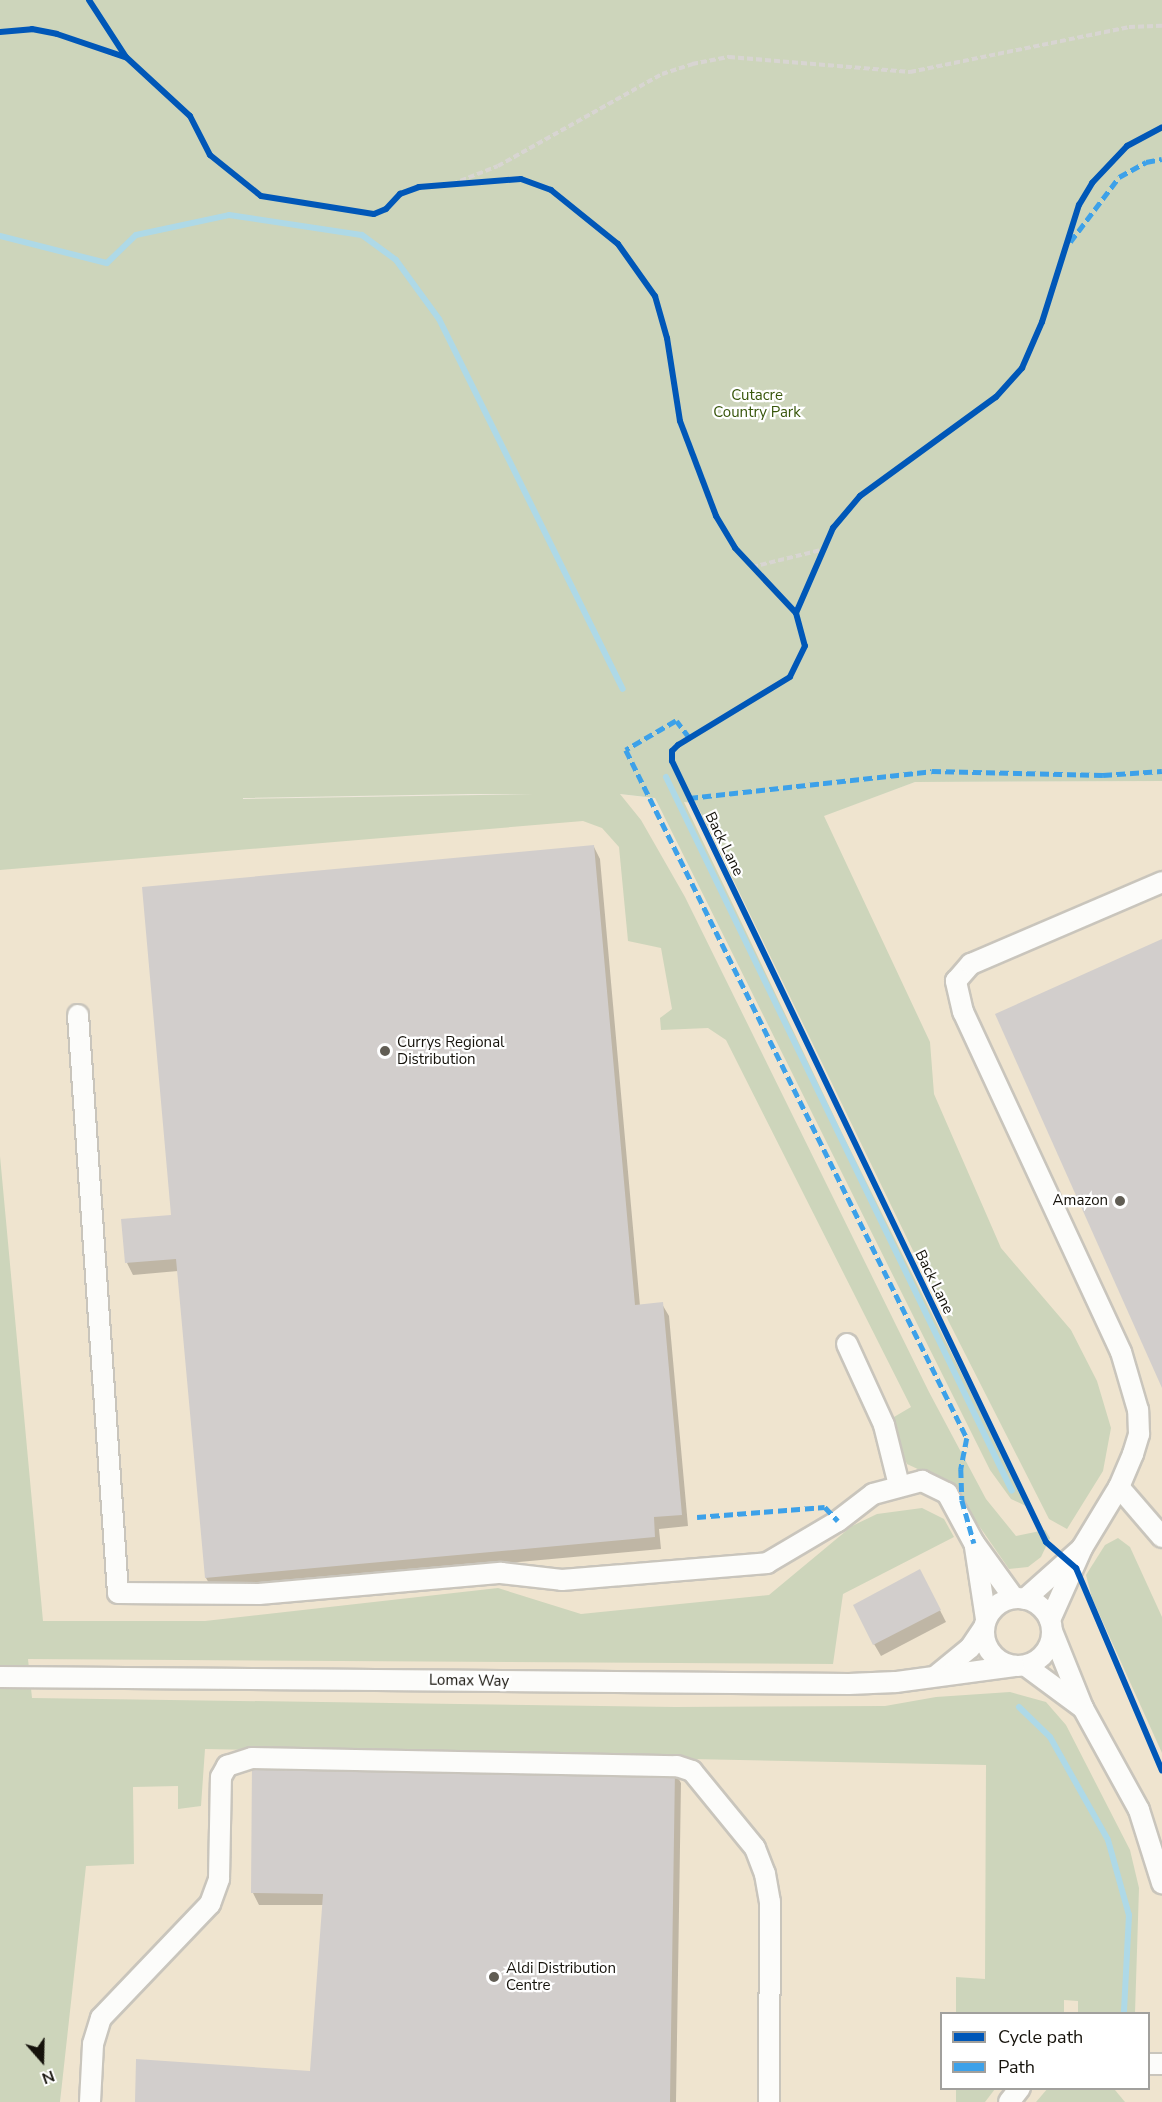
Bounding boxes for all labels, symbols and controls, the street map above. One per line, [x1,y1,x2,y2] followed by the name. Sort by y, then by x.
[713,386,801,421] park label: Cutacre Country Park
[701,809,747,879] street label: Back Lane
[397,1033,505,1068] place label: Currys Regional Distribution
[378,1044,392,1058] marker: Currys Regional Distribution
[1053,1192,1108,1210] place label: Amazon
[1113,1194,1127,1208] marker: Amazon
[911,1247,957,1317] street label: Back Lane
[429,1671,509,1691] street label: Lomax Way
[506,1959,616,1994] place label: Aldi Distribution Centre
[487,1970,501,1984] marker: Aldi Distribution Centre
[940,2012,1150,2090] legend
[998,2025,1083,2049] text: Cycle path
[12,2030,72,2090] north arrow
[998,2055,1035,2079] text: Path
[39,2065,58,2089] text: N

